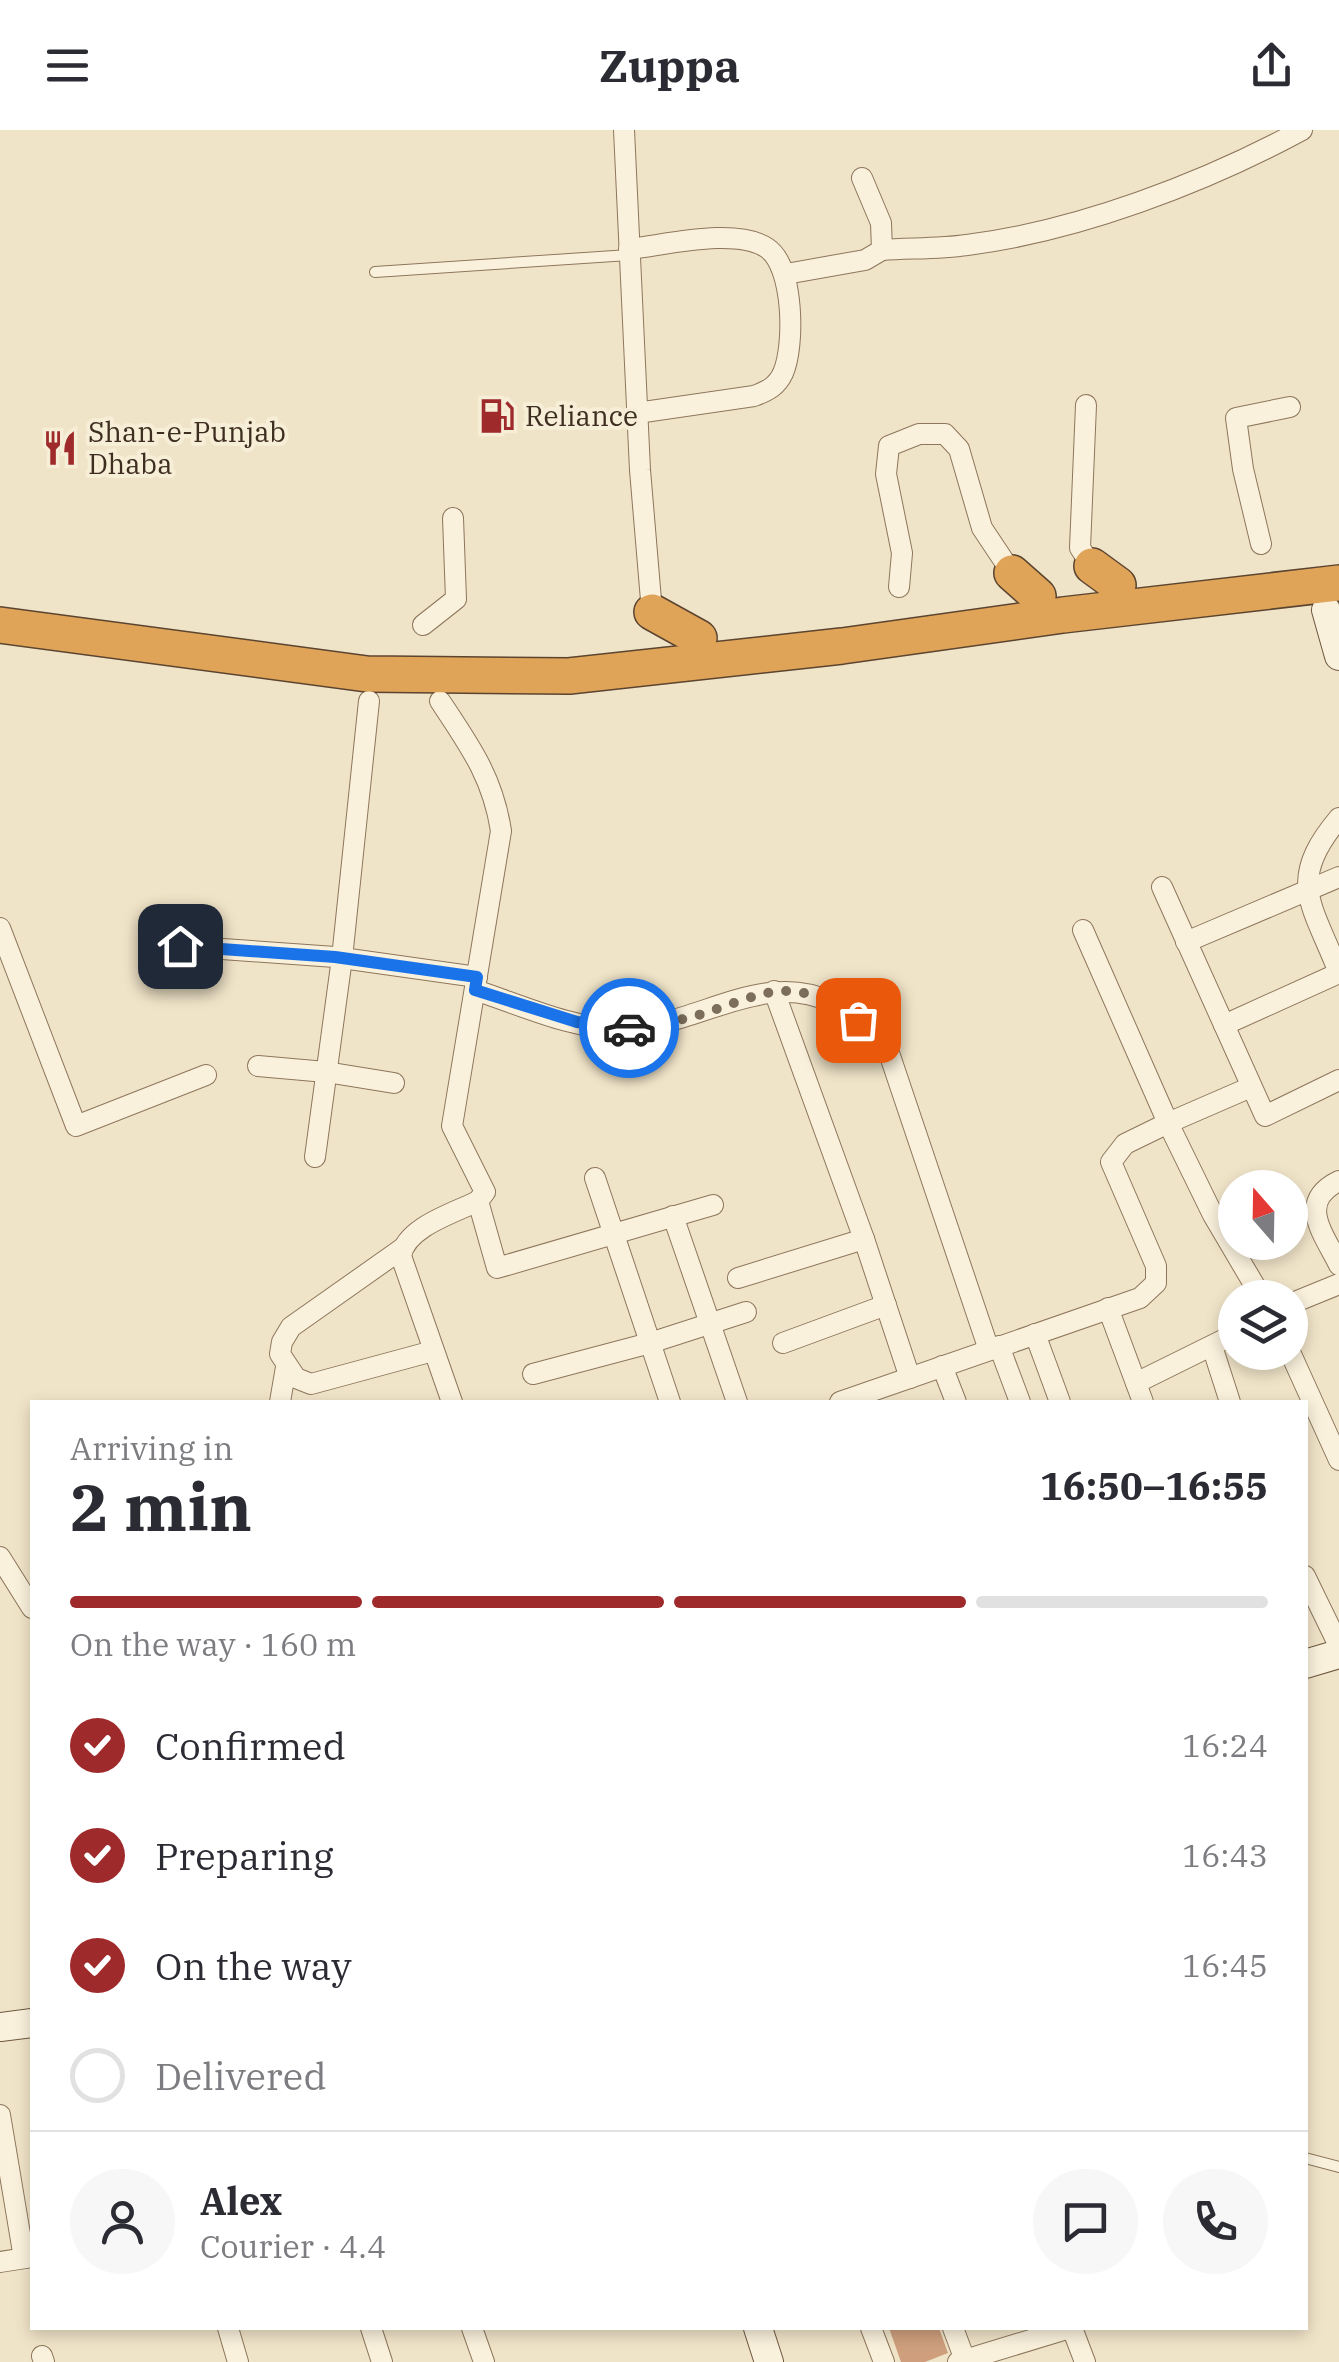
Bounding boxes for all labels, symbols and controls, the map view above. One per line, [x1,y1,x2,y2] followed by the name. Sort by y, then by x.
[599,36,740,94] text: Zuppa
[40,38,95,93] icon: menu
[1244,38,1299,93] icon: share
[478,397,516,435] fuel station icon: Reliance
[525,397,638,434] place label: Reliance
[88,413,286,482] place label: Shan-e-Punjab Dhaba
[41,429,79,467] restaurant icon: Shan-e-Punjab Dhaba
[138,904,223,989] pin
[153,919,208,974] icon: home
[579,978,679,1078] courier
[816,978,901,1063] pin
[831,993,886,1048] icon: bag
[602,1001,657,1056] icon: car
[1218,1170,1308,1260] north arrow
[1218,1170,1308,1370] map controls
[1218,1280,1308,1370] button: layers
[70,1427,233,1469] text: Arriving in
[1040,1461,1268,1510] text: 16:50–16:55
[70,1464,252,1549] text: 2 min
[70,1623,356,1665] text: On the way · 160 m
[70,1718,125,1773] icon: check
[155,1721,346,1770] text: Confirmed
[1182,1724,1268,1766] text: 16:24
[70,1828,125,1883] icon: check
[155,1831,334,1880] text: Preparing
[1182,1834,1268,1876] text: 16:43
[70,1938,125,1993] icon: check
[155,1941,352,1990] text: On the way
[1182,1944,1268,1986] text: 16:45
[155,2051,327,2100] text: Delivered
[70,2169,175,2274] button: person
[1033,2169,1138,2274] button: chat
[1163,2169,1268,2274] button: phone
[200,2176,282,2225] text: Alex
[200,2225,386,2267] text: Courier · 4.4

